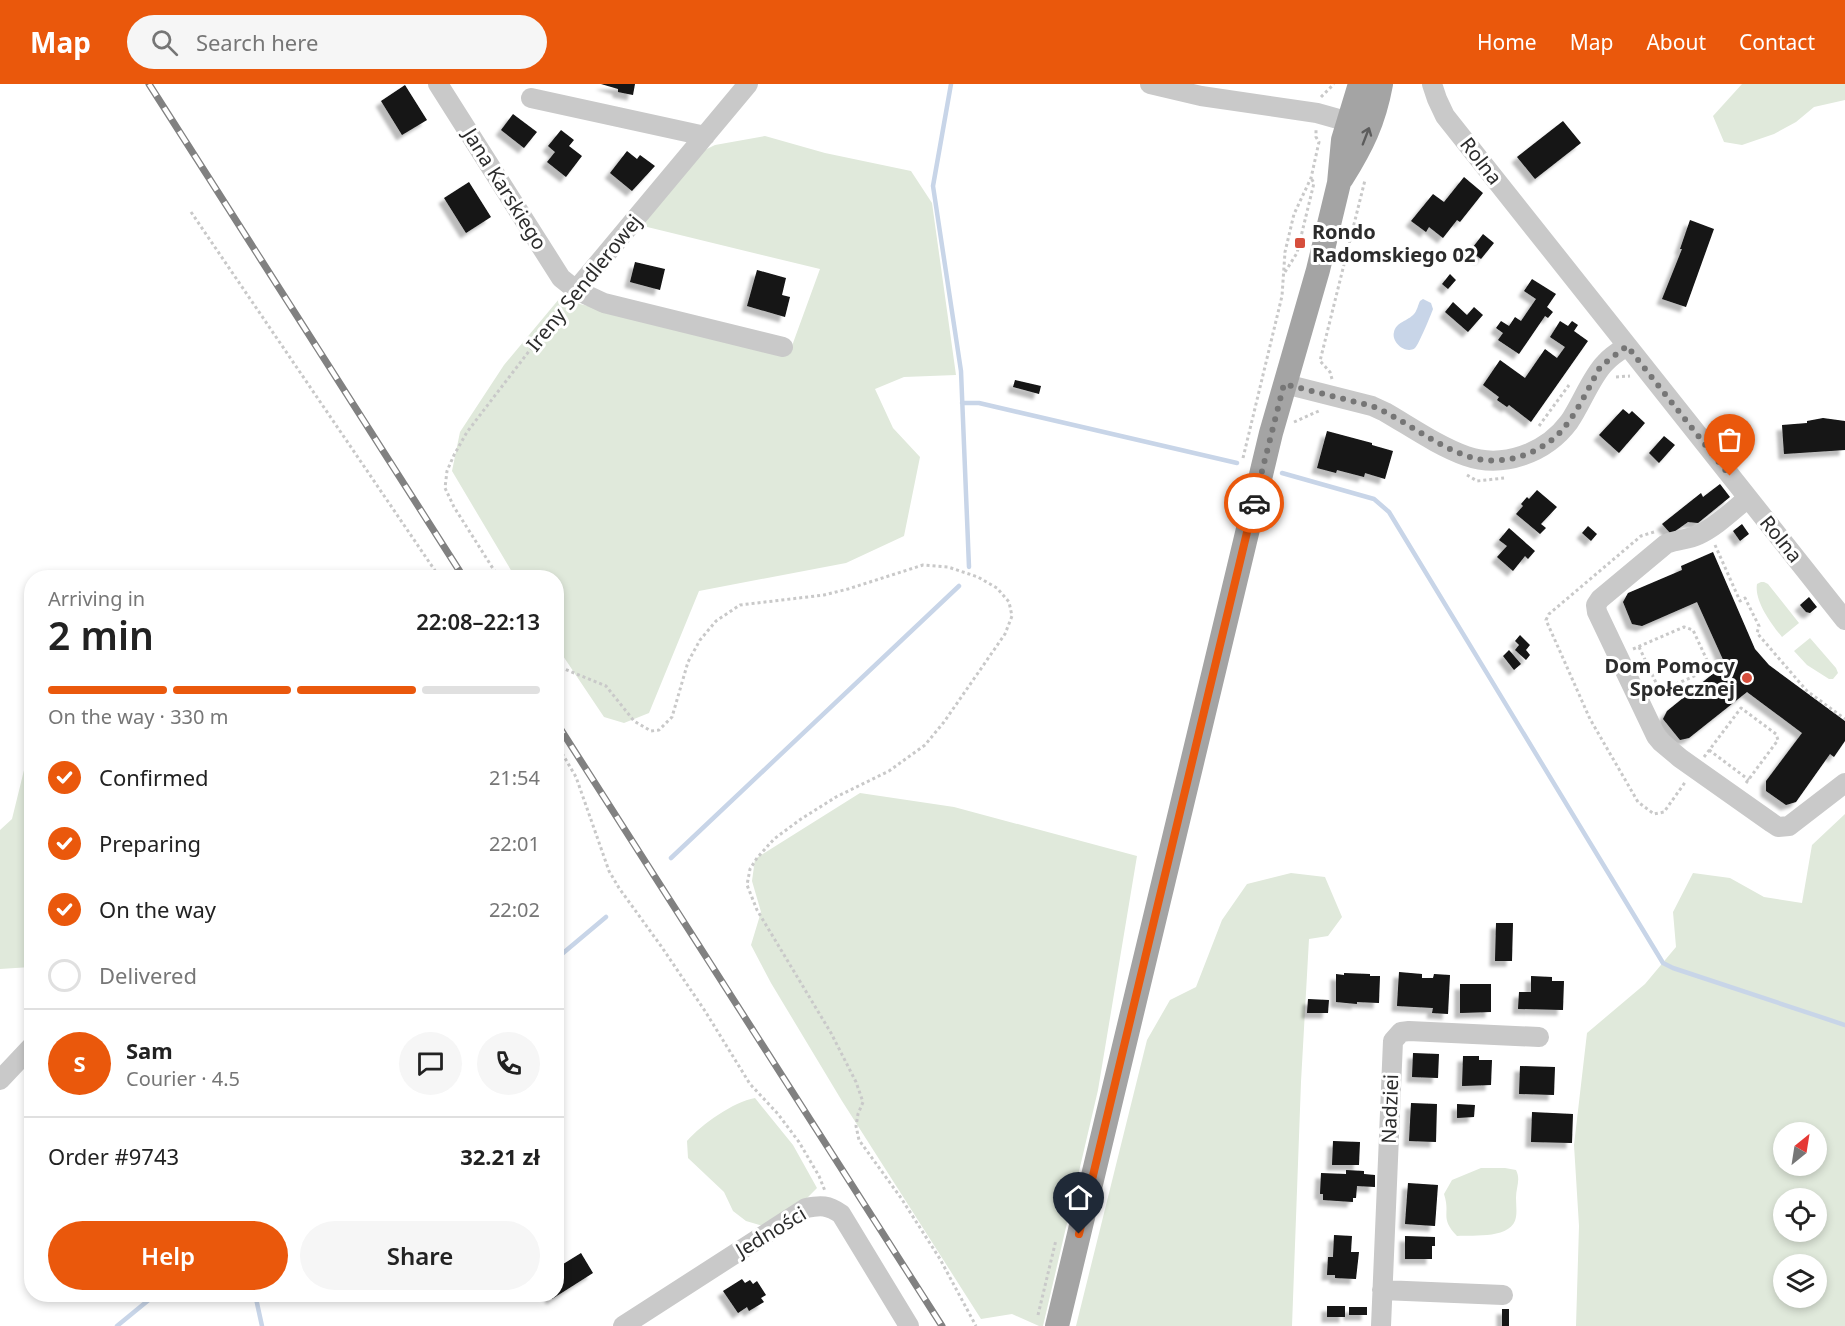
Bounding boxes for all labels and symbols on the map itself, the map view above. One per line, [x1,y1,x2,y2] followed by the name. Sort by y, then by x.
[456,121,554,255] street label: Jana Karskiego
[1361,127,1372,146] one-way arrow
[1454,131,1508,190] street label: Rolna
[520,209,647,357] street label: Ireny Sendlerowej
[1312,218,1475,268] place label: Rondo Radomskiego 02
[1293,236,1307,250] marker: Rondo Radomskiego 02
[1704,414,1755,476] pin
[1224,473,1284,533] courier
[1754,509,1809,568] street label: Rolna
[1605,652,1736,702] place label: Dom Pomocy Społecznej
[1740,671,1754,685] marker: Dom Pomocy Społecznej
[1375,1074,1404,1144] street label: Nadziei
[1773,1122,1827,1176] north arrow
[1053,1172,1104,1234] pin
[729,1200,811,1264] street label: Jedności

